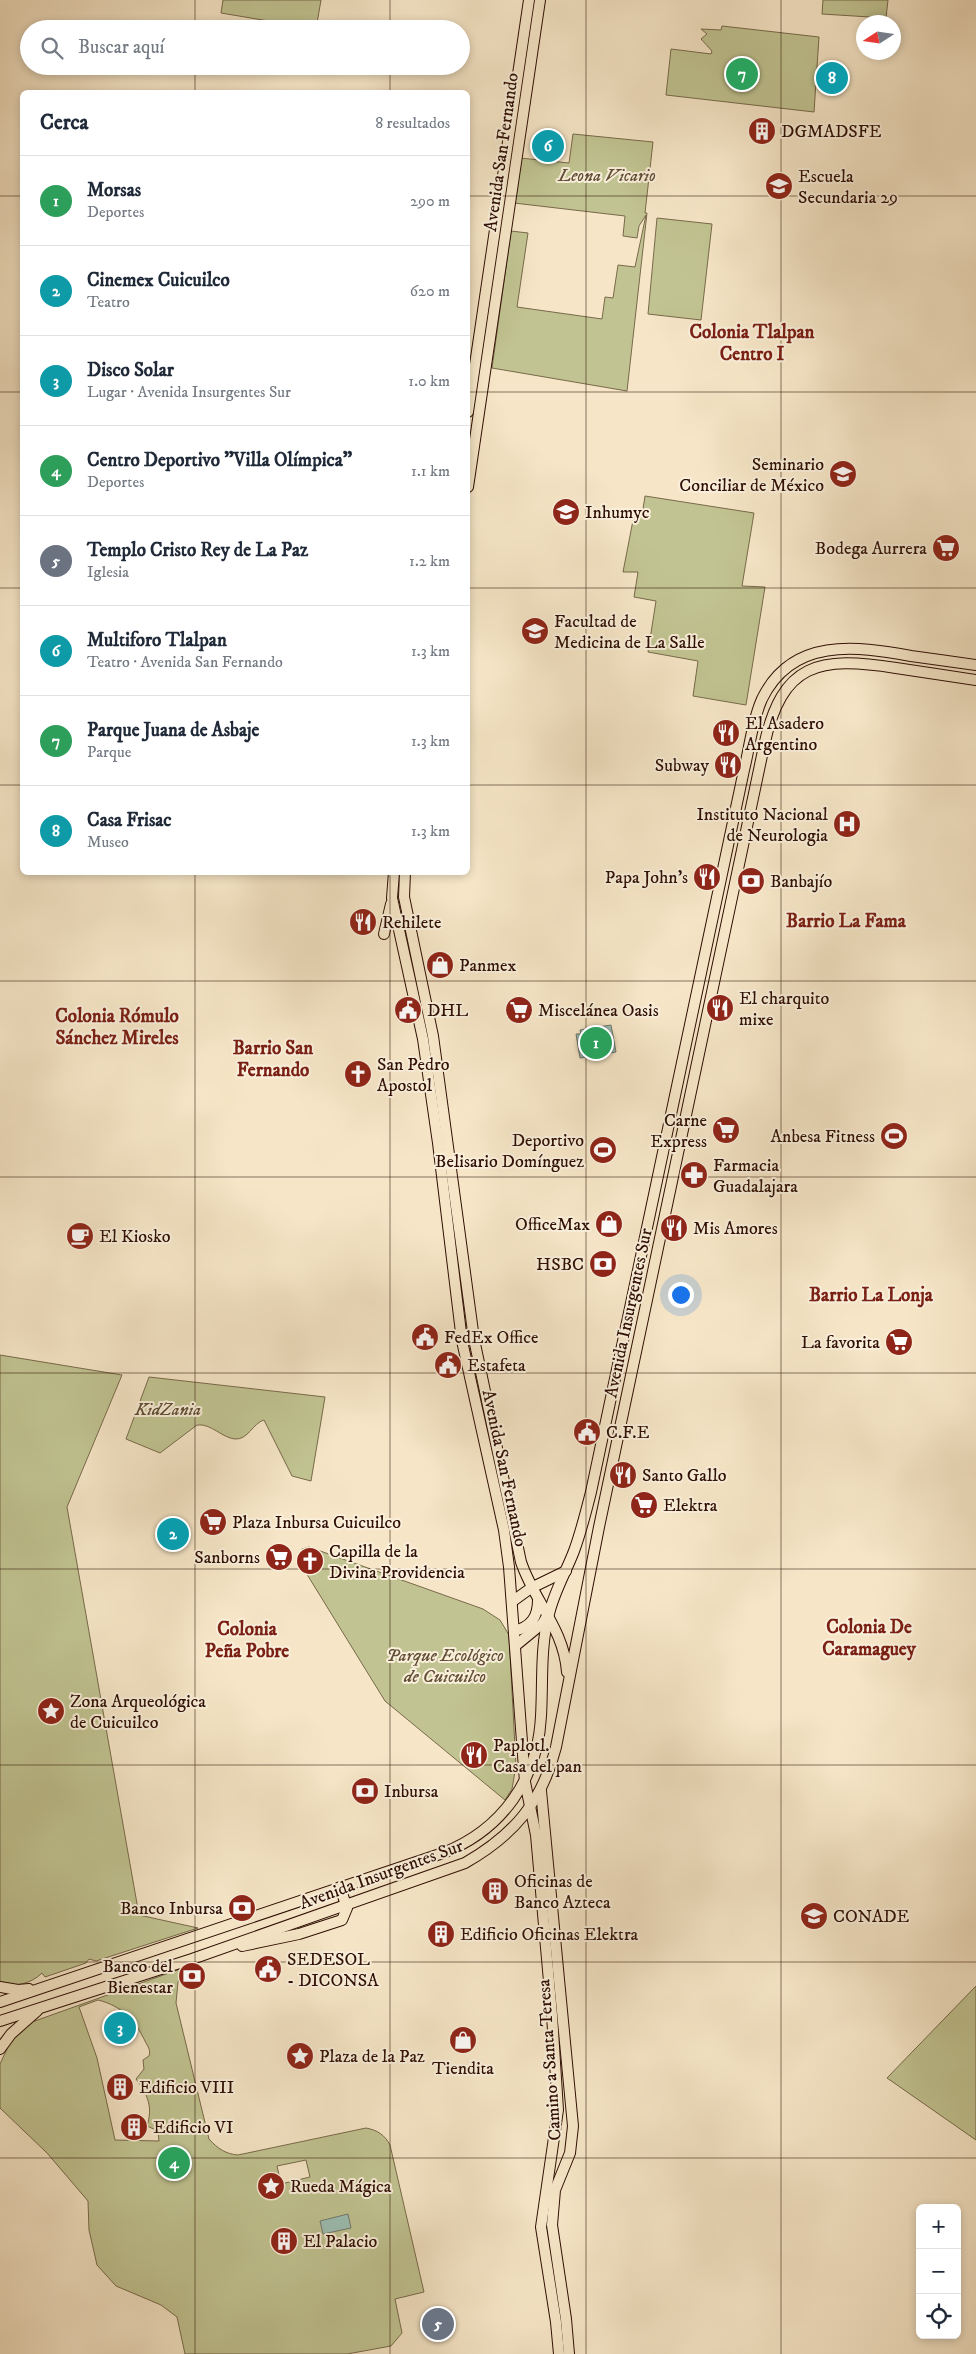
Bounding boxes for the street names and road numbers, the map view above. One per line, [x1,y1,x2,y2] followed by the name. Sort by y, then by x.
[480,71,524,233] street label: Avenida San Fernando
[600,1226,658,1400] street label: Avenida Insurgentes Sur
[477,1388,531,1549] street label: Avenida San Fernando
[296,1835,466,1915] street label: Avenida Insurgentes Sur
[533,1978,567,2141] street label: Camino a Santa Teresa

